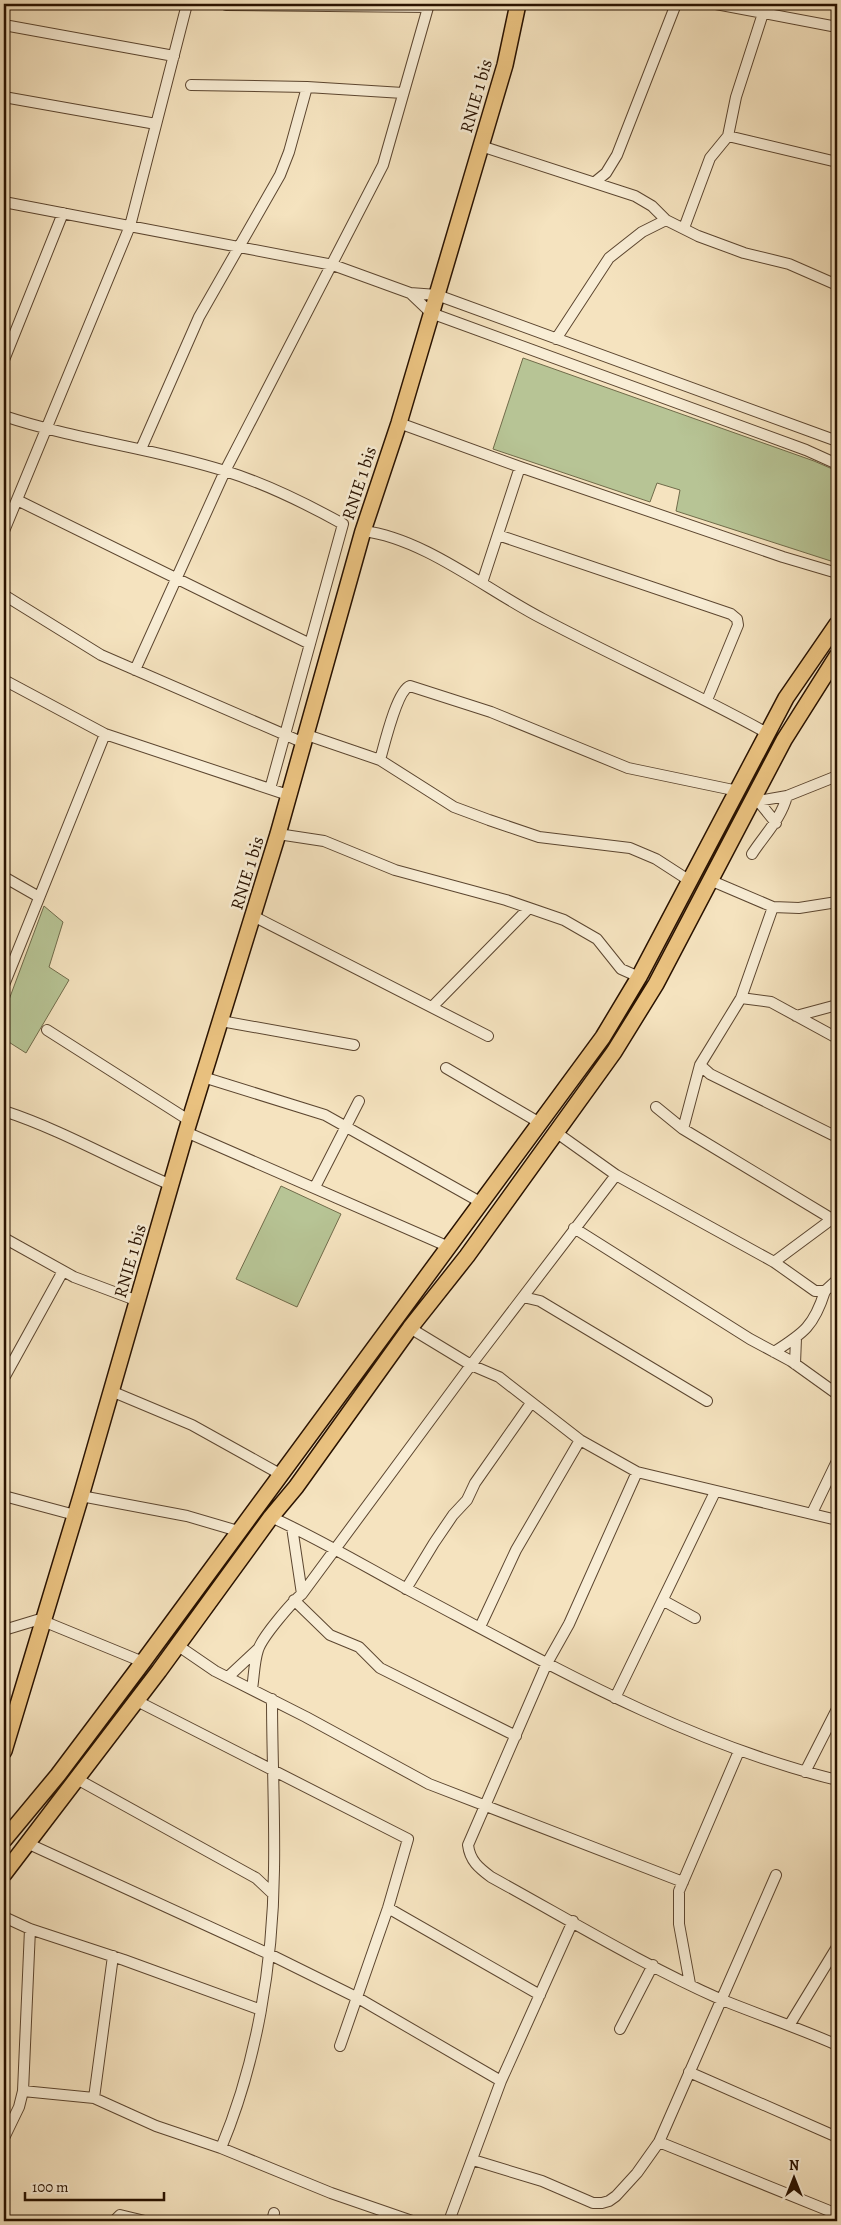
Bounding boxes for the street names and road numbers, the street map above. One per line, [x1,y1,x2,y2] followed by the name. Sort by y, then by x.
[454,56,498,136] street label: RNIE 1 bis
[336,443,382,523] street label: RNIE 1 bis
[224,833,270,913] street label: RNIE 1 bis
[108,1221,152,1301] street label: RNIE 1 bis

